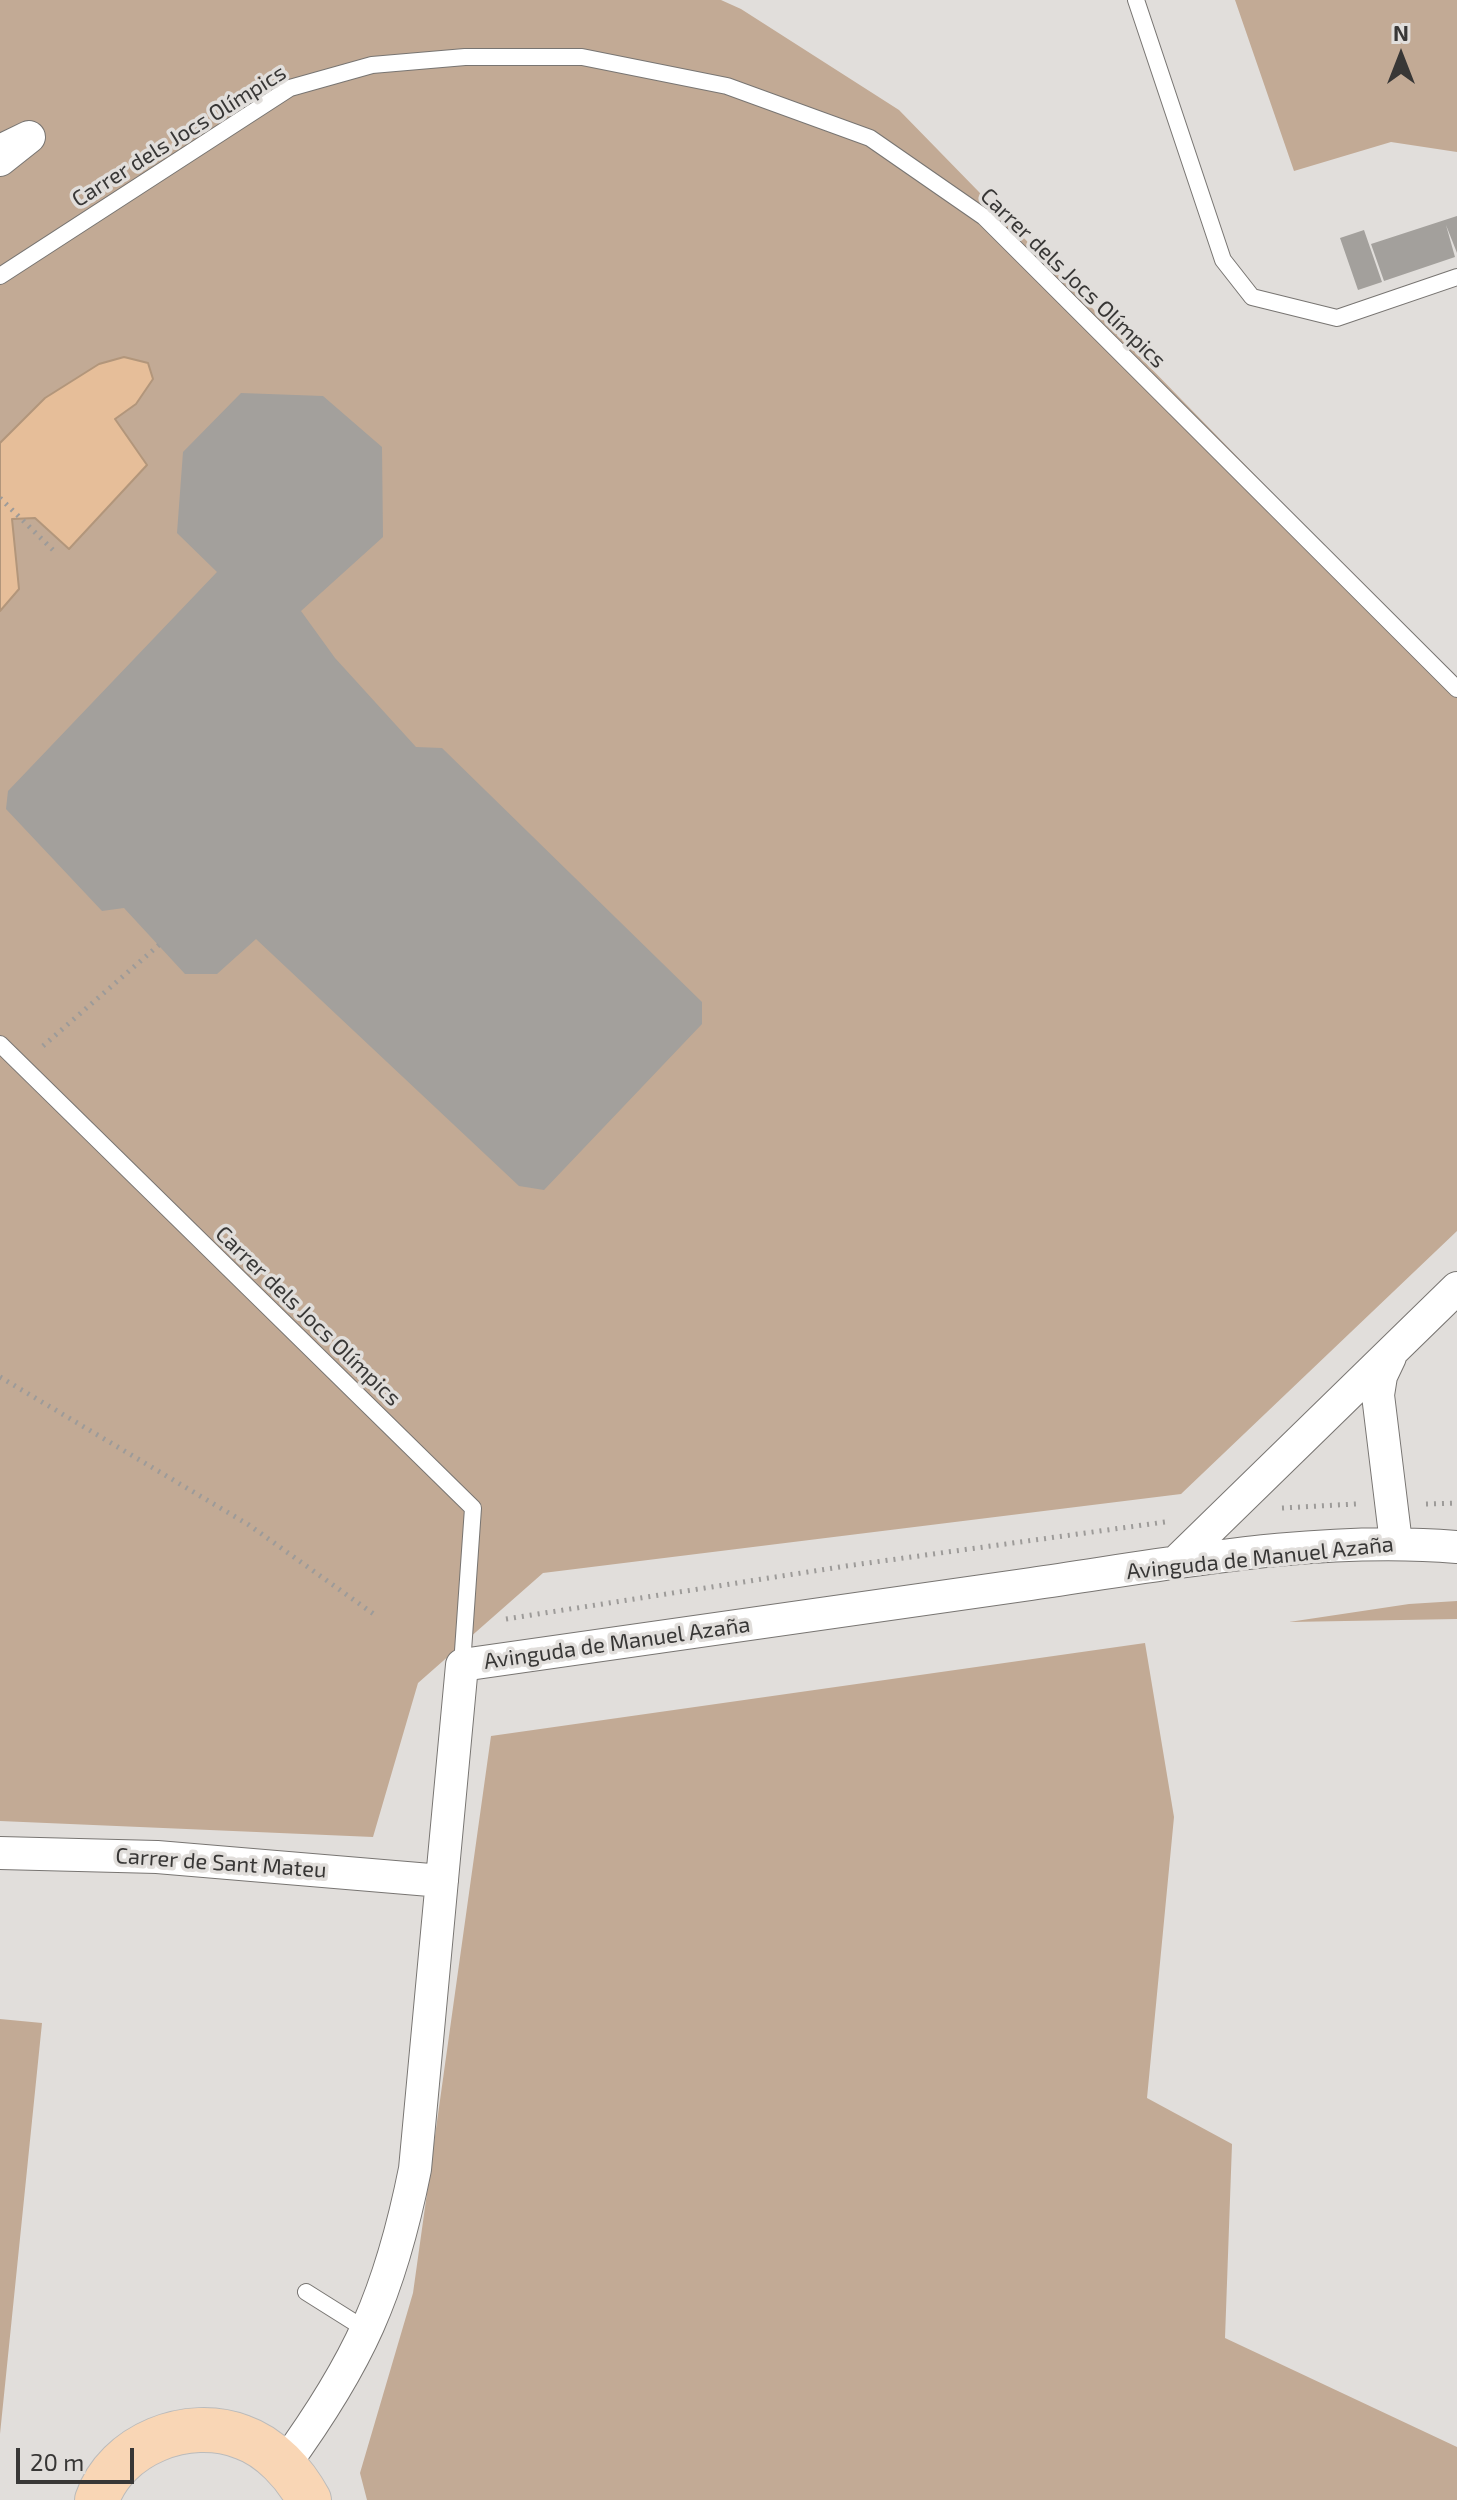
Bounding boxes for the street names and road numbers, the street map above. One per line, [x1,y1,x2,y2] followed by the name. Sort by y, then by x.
[67,59,291,213] street label: Carrer dels Jocs Olímpics
[975,183,1171,373] street label: Carrer dels Jocs Olímpics
[210,1221,406,1411] street label: Carrer dels Jocs Olímpics
[1125,1531,1395,1585] street label: Avinguda de Manuel Azaña
[482,1611,752,1675] street label: Avinguda de Manuel Azaña
[115,1842,327,1884] street label: Carrer de Sant Mateu

